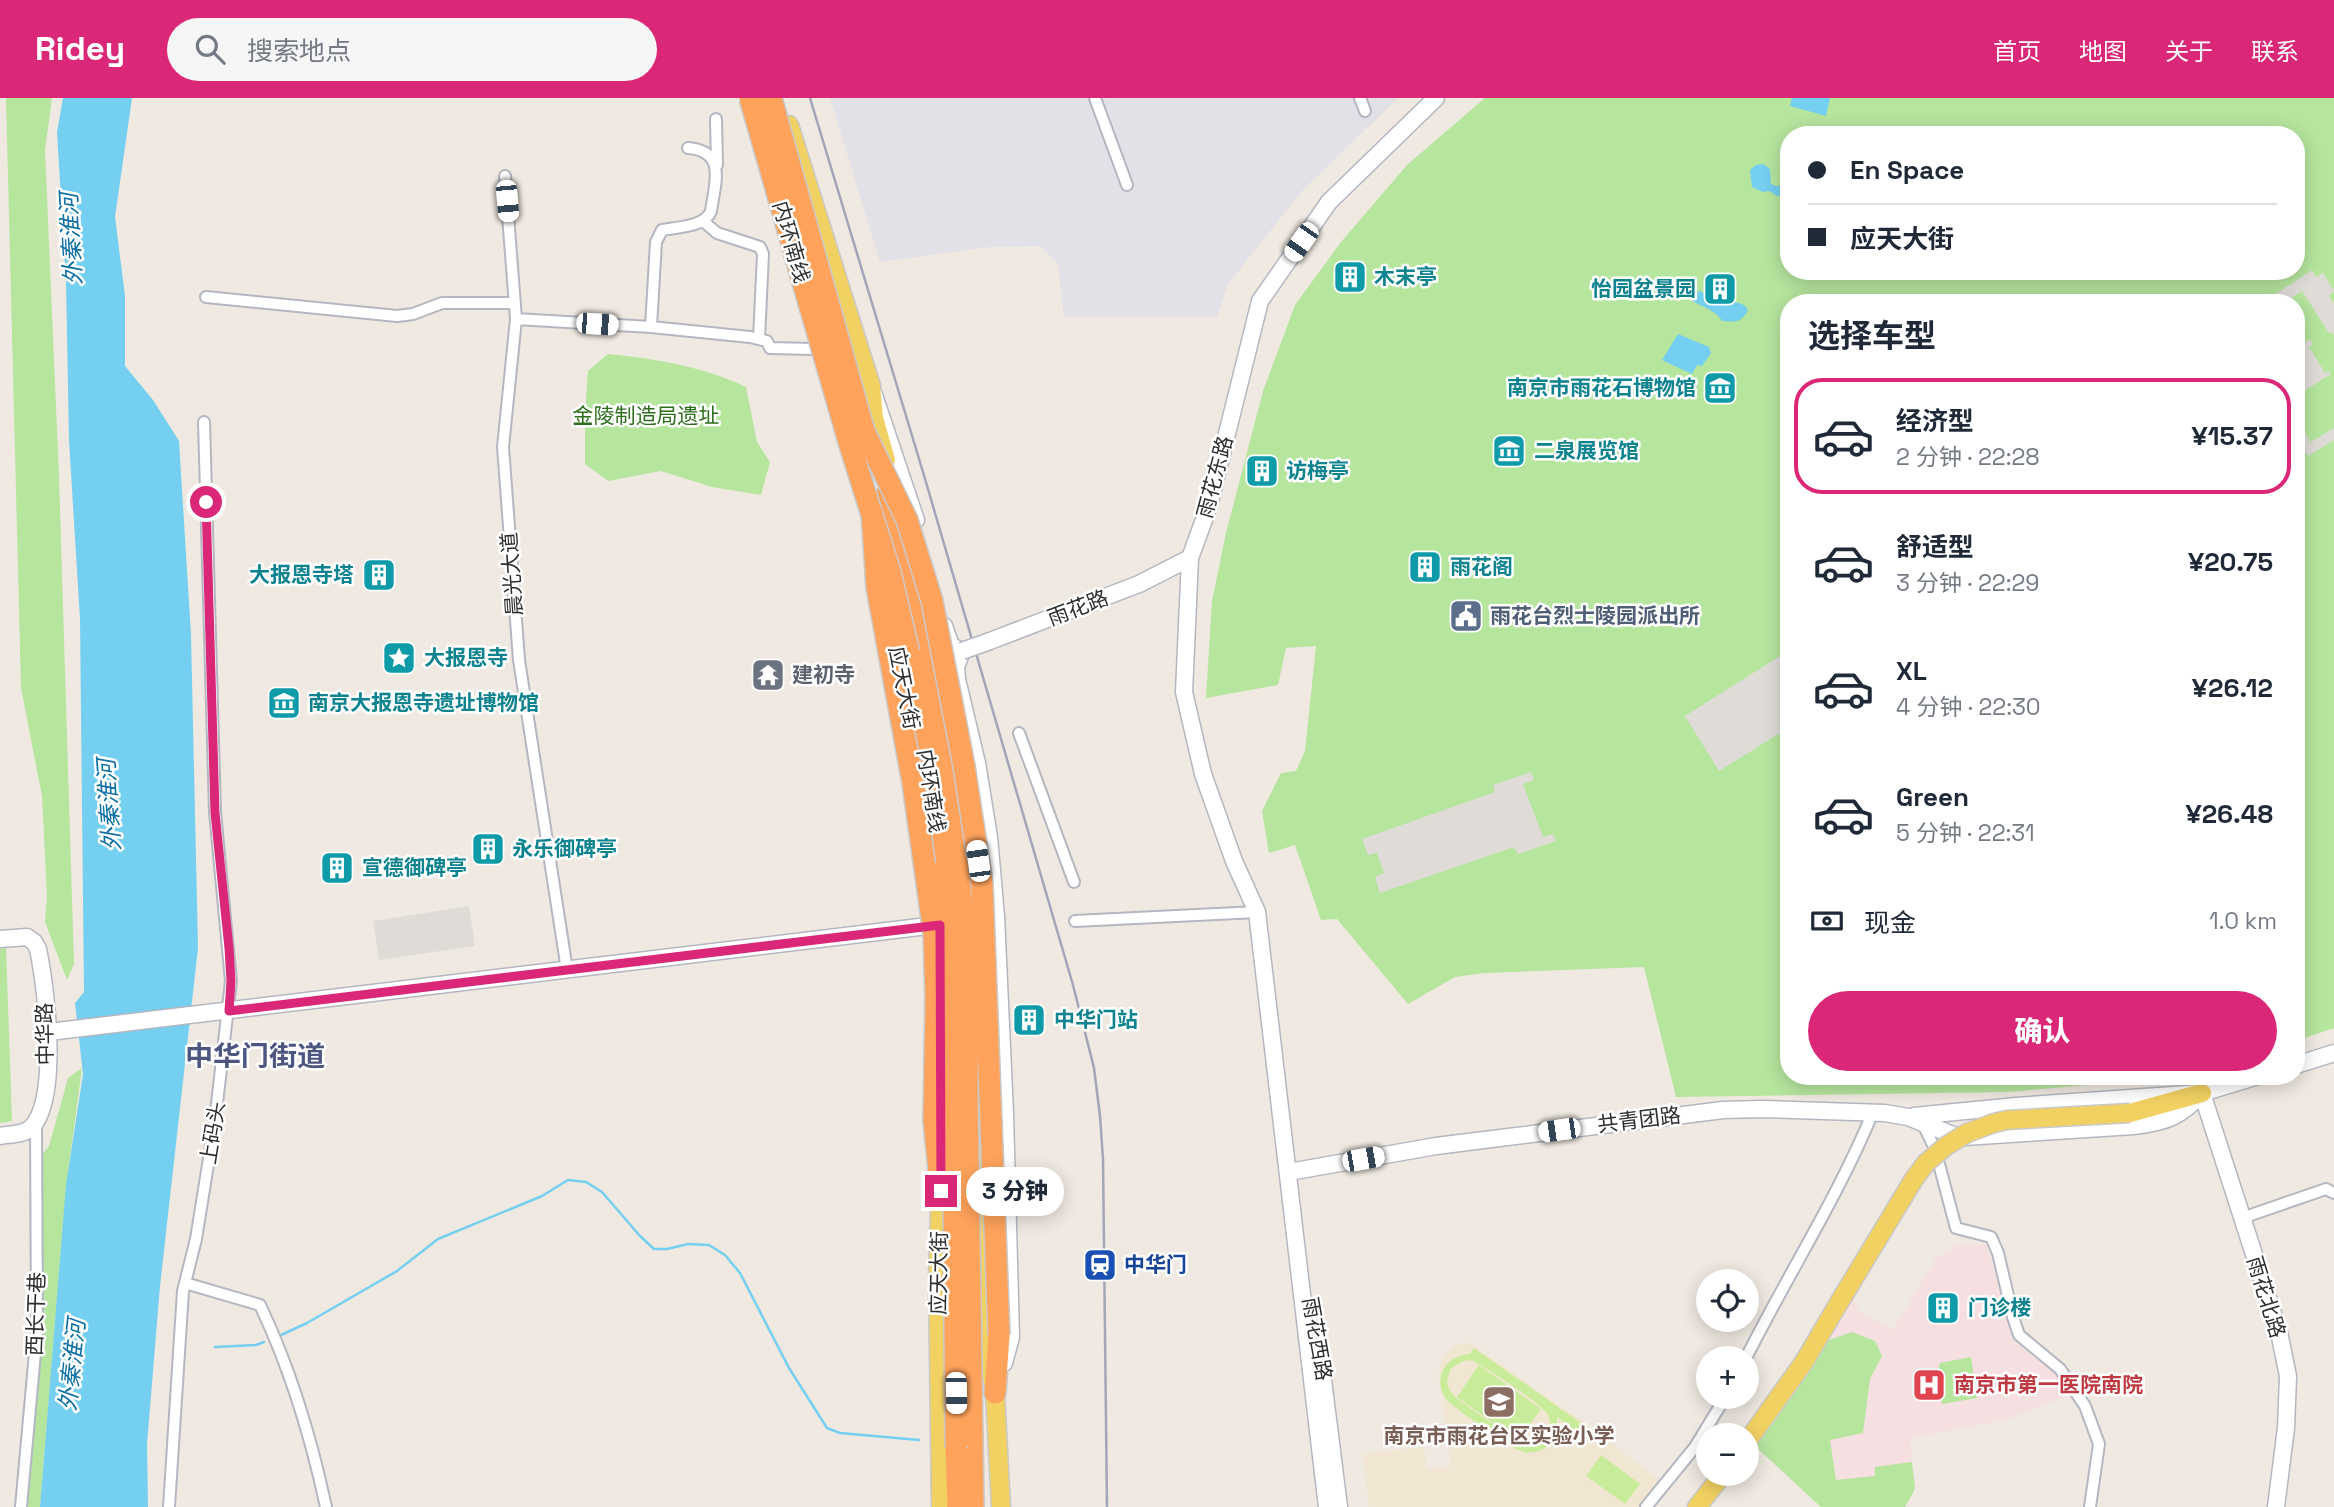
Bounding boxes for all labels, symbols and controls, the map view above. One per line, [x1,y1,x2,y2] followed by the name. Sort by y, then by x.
[167,18,657,81] search box
[35,28,125,70] text: Ridey
[191,30,229,68] icon: search
[247,34,351,68] text: 搜索地点
[1993,36,2041,67] text: 首页
[2079,36,2127,67] text: 地图
[2165,36,2213,67] text: 关于
[2251,36,2299,67] text: 联系
[1850,153,1964,187] text: En Space
[495,179,520,223] car
[53,188,88,286] water label: 外秦淮河
[767,198,816,286] street label: 内环南线
[1281,219,1322,265] car
[1850,222,1954,256] text: 应天大街
[1331,258,1369,296] building icon: 木末亭
[1374,263,1437,290] place label: 木末亭
[1701,270,1739,308] building icon: 怡园盆景园
[1591,275,1696,302] place label: 怡园盆景园
[576,312,619,336] car
[1808,316,1936,356] text: 选择车型
[1701,369,1739,407] museum icon: 南京市雨花石博物馆
[1507,374,1696,401] place label: 南京市雨花石博物馆
[573,402,720,429] park label: 金陵制造局遗址
[1896,404,1974,438] text: 经济型
[1812,405,1875,468] icon: car
[2192,419,2273,453] text: ¥15.37
[1490,432,1528,470] museum icon: 二泉展览馆
[1191,433,1238,521] street label: 雨花东路
[1534,437,1639,464] place label: 二泉展览馆
[1896,442,2040,472] text: 2 分钟 · 22:28
[1243,452,1281,490] building icon: 访梅亭
[1286,457,1349,484] place label: 访梅亭
[190,486,222,518] route start
[1896,530,1974,564] text: 舒适型
[495,531,528,617] street label: 晨光大道
[1812,531,1875,594] icon: car
[2188,545,2273,579] text: ¥20.75
[1406,548,1444,586] building icon: 雨花阁
[1450,553,1513,580] place label: 雨花阁
[360,556,398,594] building icon: 大报恩寺塔
[249,561,354,588] place label: 大报恩寺塔
[1896,568,2039,598] text: 3 分钟 · 22:29
[1044,584,1112,631] street label: 雨花路
[1447,597,1485,635] public building icon: 雨花台烈士陵园派出所
[1490,602,1700,629] place label: 雨花台烈士陵园派出所
[380,639,418,677] place icon: 大报恩寺
[424,644,508,671] place label: 大报恩寺
[883,644,926,732] street label: 应天大街
[1896,654,1927,688] text: XL
[749,656,787,694] temple icon: 建初寺
[1812,657,1875,720] icon: car
[792,661,855,688] place label: 建初寺
[2192,671,2273,705] text: ¥26.12
[265,684,303,722] museum icon: 南京大报恩寺遗址博物馆
[308,689,539,716] place label: 南京大报恩寺遗址博物馆
[1896,692,2041,722] text: 4 分钟 · 22:30
[912,747,951,835] street label: 内环南线
[91,754,127,852] water label: 外秦淮河
[1896,780,1969,814] text: Green
[1812,783,1875,846] icon: car
[2186,797,2273,831] text: ¥26.48
[1896,818,2035,848] text: 5 分钟 · 22:31
[469,830,507,868] building icon: 永乐御碑亭
[512,835,617,862] place label: 永乐御碑亭
[965,839,992,883] car
[318,849,356,887] building icon: 宣德御碑亭
[362,854,467,881] place label: 宣德御碑亭
[1808,902,1846,940] icon: cash
[1864,906,1916,940] text: 现金
[2209,906,2277,936] text: 1.0 km
[1808,991,2277,1071] button: 确认
[1010,1001,1048,1039] building icon: 中华门站
[30,1002,59,1066] street label: 中华路
[1054,1006,1138,1033] place label: 中华门站
[185,1038,325,1074] district label: 中华门街道
[194,1100,231,1166] street label: 上码头
[1596,1101,1682,1138] street label: 共青团路
[1537,1117,1582,1143] car
[1341,1145,1386,1173] car
[965,1166,1064,1216] callout: 3 分钟
[925,1175,957,1207] route end
[982,1176,1048,1206] text: 3 分钟
[924,1231,953,1315] street label: 应天大街
[1081,1246,1119,1284] station icon: 中华门
[1124,1251,1187,1278] place label: 中华门
[2241,1253,2292,1341] street label: 雨花北路
[1696,1269,1759,1486] map controls
[1696,1269,1759,1332] button: locate
[21,1272,50,1356] street label: 西长干巷
[1924,1289,1962,1327] building icon: 门诊楼
[1968,1294,2031,1321] place label: 门诊楼
[1297,1295,1338,1383] street label: 雨花西路
[52,1314,92,1412] water label: 外秦淮河
[1696,1346,1759,1409] button: +
[1910,1366,1948,1404] hospital icon: 南京市第一医院南院
[1954,1371,2143,1398] place label: 南京市第一医院南院
[946,1372,967,1414] car
[1480,1383,1518,1421] school or university icon: 南京市雨花台区实验小学
[1384,1422,1615,1449] place label: 南京市雨花台区实验小学
[1696,1423,1759,1486] button: −

